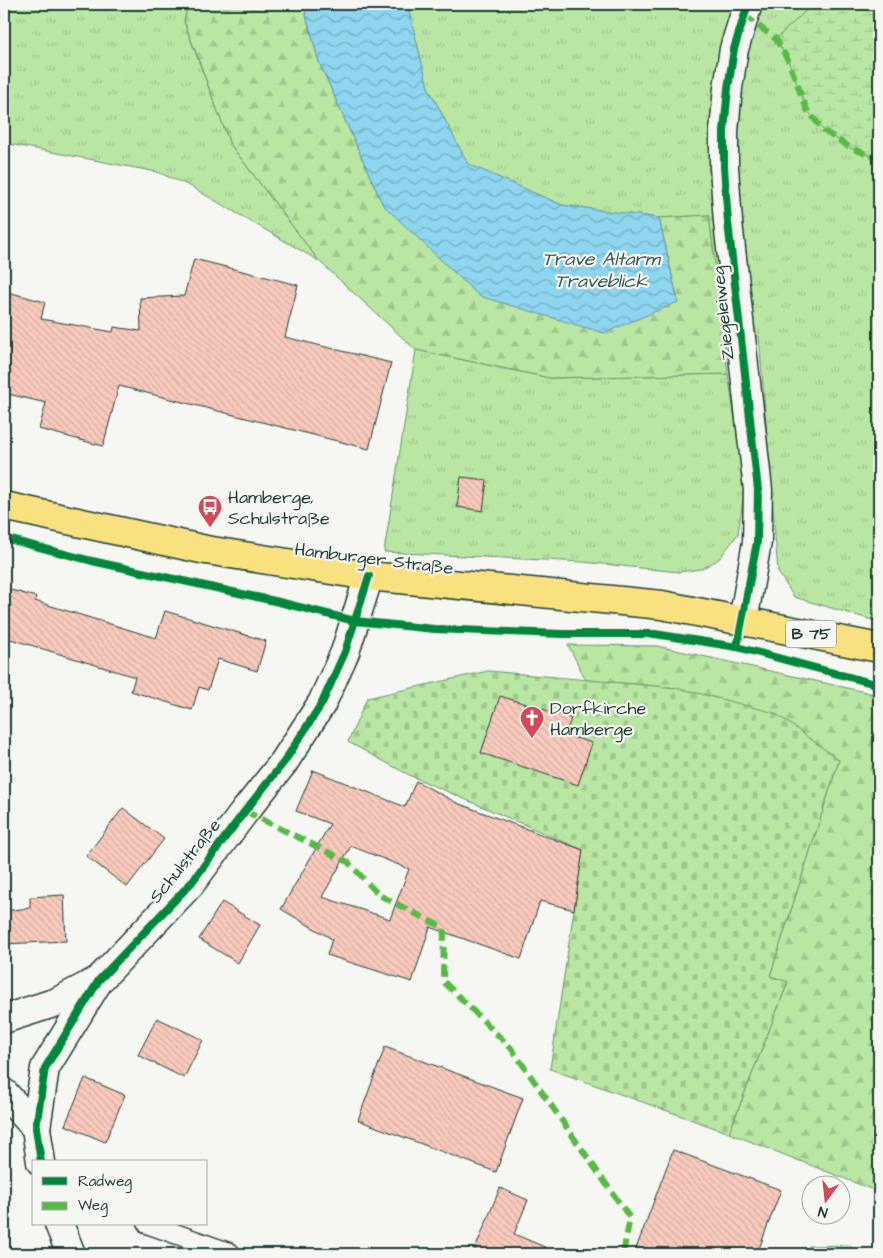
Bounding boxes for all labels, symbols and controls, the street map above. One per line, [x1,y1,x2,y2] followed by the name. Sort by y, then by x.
[542,246,662,295] water label: Trave Altarm Traveblick
[706,265,741,361] street label: Ziegeleiweg
[228,485,330,531] place label: Hamberge, Schulstraße
[197,494,223,528] bus stop icon: Hamberge, Schulstraße
[293,537,455,582] street label: Hamburger Straße
[786,620,836,648] road number: B 75
[550,696,646,743] place label: Dorfkirche Hamberge
[519,705,545,739] church icon: Dorfkirche Hamberge
[143,813,227,908] street label: Schulstraße
[32,1160,208,1226] legend
[78,1171,132,1193] text: Radweg
[800,1176,850,1226] north arrow
[78,1195,108,1217] text: Weg
[816,1201,830,1222] text: N

